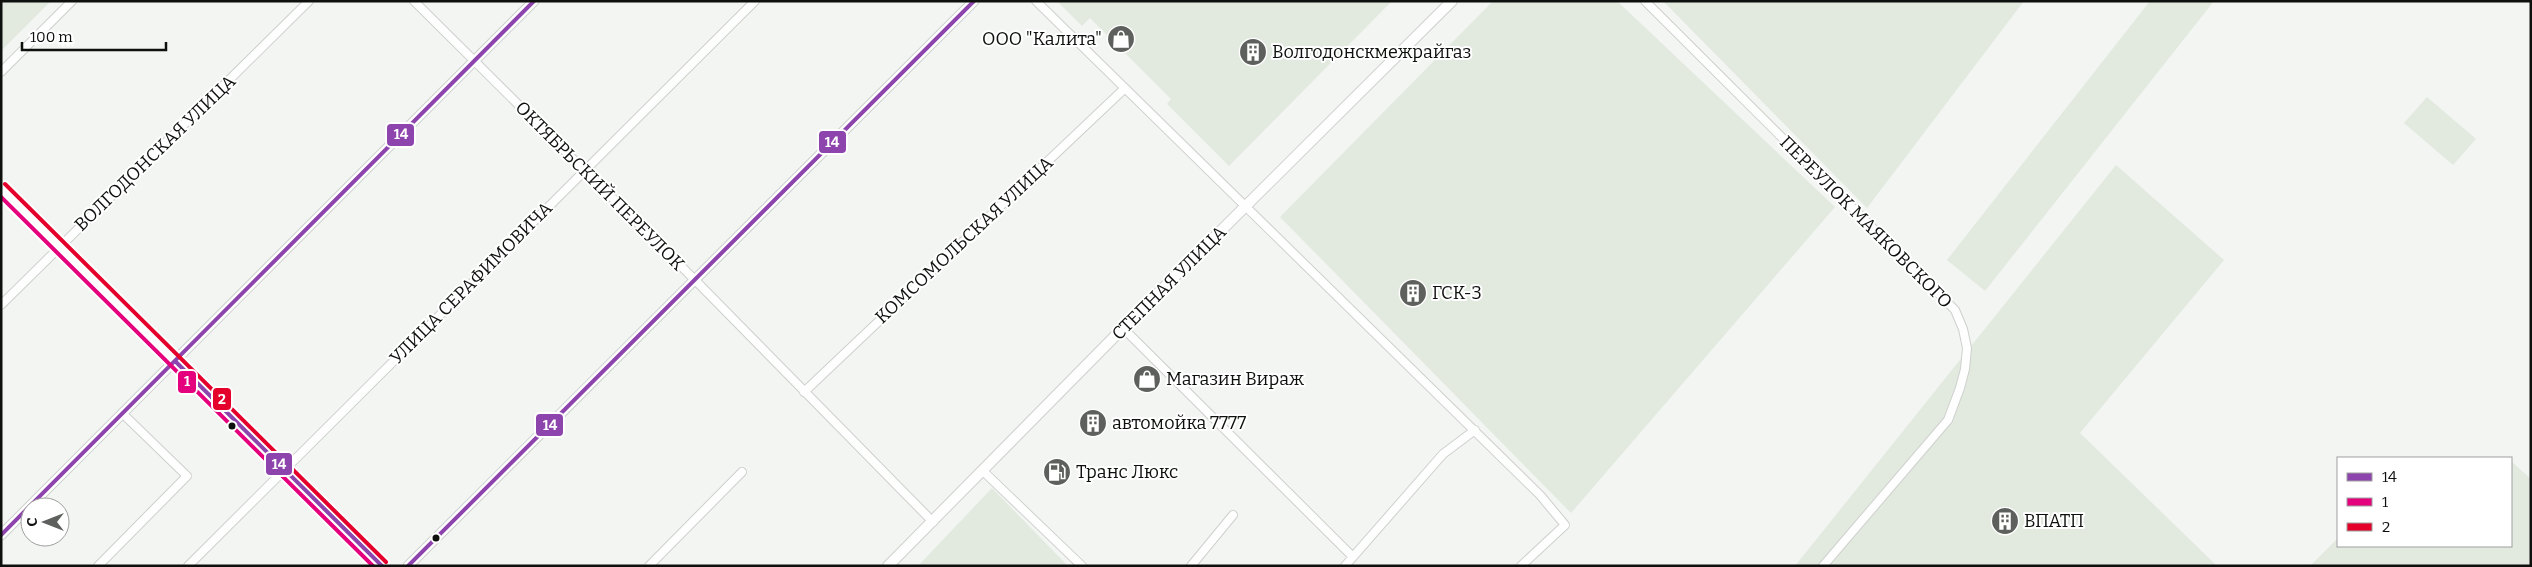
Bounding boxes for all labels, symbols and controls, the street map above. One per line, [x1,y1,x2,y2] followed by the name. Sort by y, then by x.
[22,20,166,52] scale bar
[1106,24,1136,54] shop icon: ООО "Калита"
[30,28,73,46] text: 100 m
[982,28,1102,50] place label: ООО "Калита"
[1238,37,1268,67] building icon: Волгодонскмежрайгаз
[1272,41,1471,63] place label: Волгодонскмежрайгаз
[70,70,240,236] street label: ВОЛГОДОНСКАЯ УЛИЦА
[511,97,690,276] street label: ОКТЯБРЬСКИЙ ПЕРЕУЛОК
[386,123,415,147] line badge: 14
[394,126,409,143] text: 14
[818,130,847,154] line badge: 14
[1775,131,1957,313] street label: ПЕРЕУЛОК МАЯКОВСКОГО
[825,134,840,151] text: 14
[871,152,1058,328] street label: КОМСОМОЛЬСКАЯ УЛИЦА
[385,197,557,369] street label: УЛИЦА СЕРАФИМОВИЧА
[1107,221,1231,345] street label: СТЕПНАЯ УЛИЦА
[1398,278,1428,308] building icon: ГСК-3
[1432,282,1482,304] place label: ГСК-3
[1132,364,1162,394] shop icon: Магазин Вираж
[1166,368,1304,390] place label: Магазин Вираж
[177,370,197,394] line badge: 1
[184,373,190,390] text: 1
[212,387,232,411] line badge: 2
[218,391,226,408] text: 2
[1078,408,1108,438] building icon: автомойка 7777
[1112,412,1246,434] place label: автомойка 7777
[535,413,564,437] line badge: 14
[543,417,558,434] text: 14
[227,421,237,431] unlabelled marker
[265,452,293,476] line badge: 14
[272,456,287,473] text: 14
[1042,457,1072,487] fuel station icon: Транс Люкс
[2337,457,2512,547] legend
[1076,461,1178,483] place label: Транс Люкс
[2382,468,2397,486] text: 14
[2382,493,2388,511] text: 1
[20,497,70,547] north arrow
[1990,506,2020,536] building icon: ВПАТП
[2024,510,2084,532] place label: ВПАТП
[24,517,41,526] text: С
[2382,518,2390,536] text: 2
[431,533,441,543] unlabelled marker

